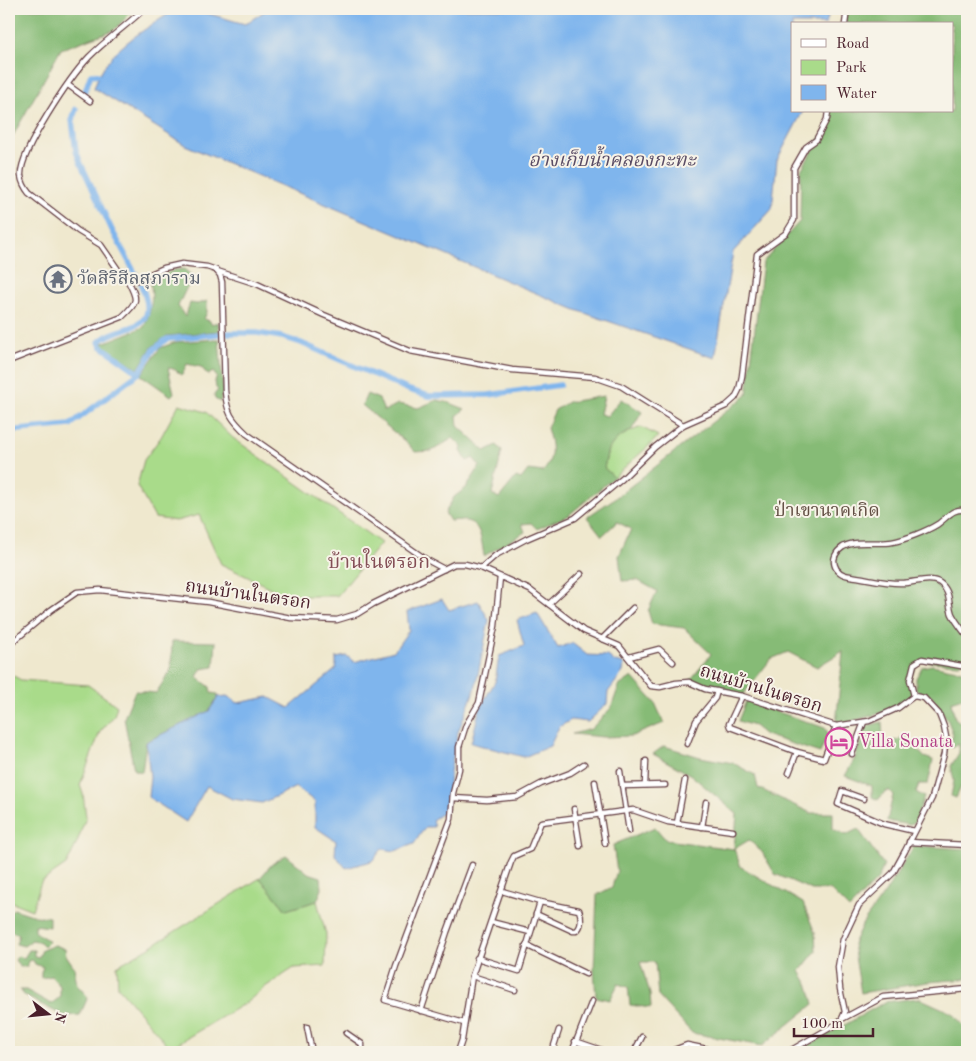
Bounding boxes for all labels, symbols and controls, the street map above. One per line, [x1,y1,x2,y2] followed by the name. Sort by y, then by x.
[791,22,954,112] legend
[836,37,870,52] text: Road
[836,61,867,76] text: Park
[836,87,877,102] text: Water
[528,145,697,171] water label: อ่างเก็บน้ำคลองกะทะ
[43,264,73,294] temple icon: วัดสิริสีลสุภาราม
[77,269,201,290] place label: วัดสิริสีลสุภาราม
[774,500,880,520] park label: ป่าเขานาคเกิด
[328,548,430,573] district label: บ้านในตรอก
[184,573,313,613] street label: ถนนบ้านในตรอก
[698,658,826,716] street label: ถนนบ้านในตรอก
[824,727,854,757] hotel icon: Villa Sonata
[858,733,954,751] place label: Villa Sonata
[22,988,72,1038] north arrow
[794,1006,872,1038] scale bar
[51,1010,68,1025] text: N
[801,1017,843,1032] text: 100 m

